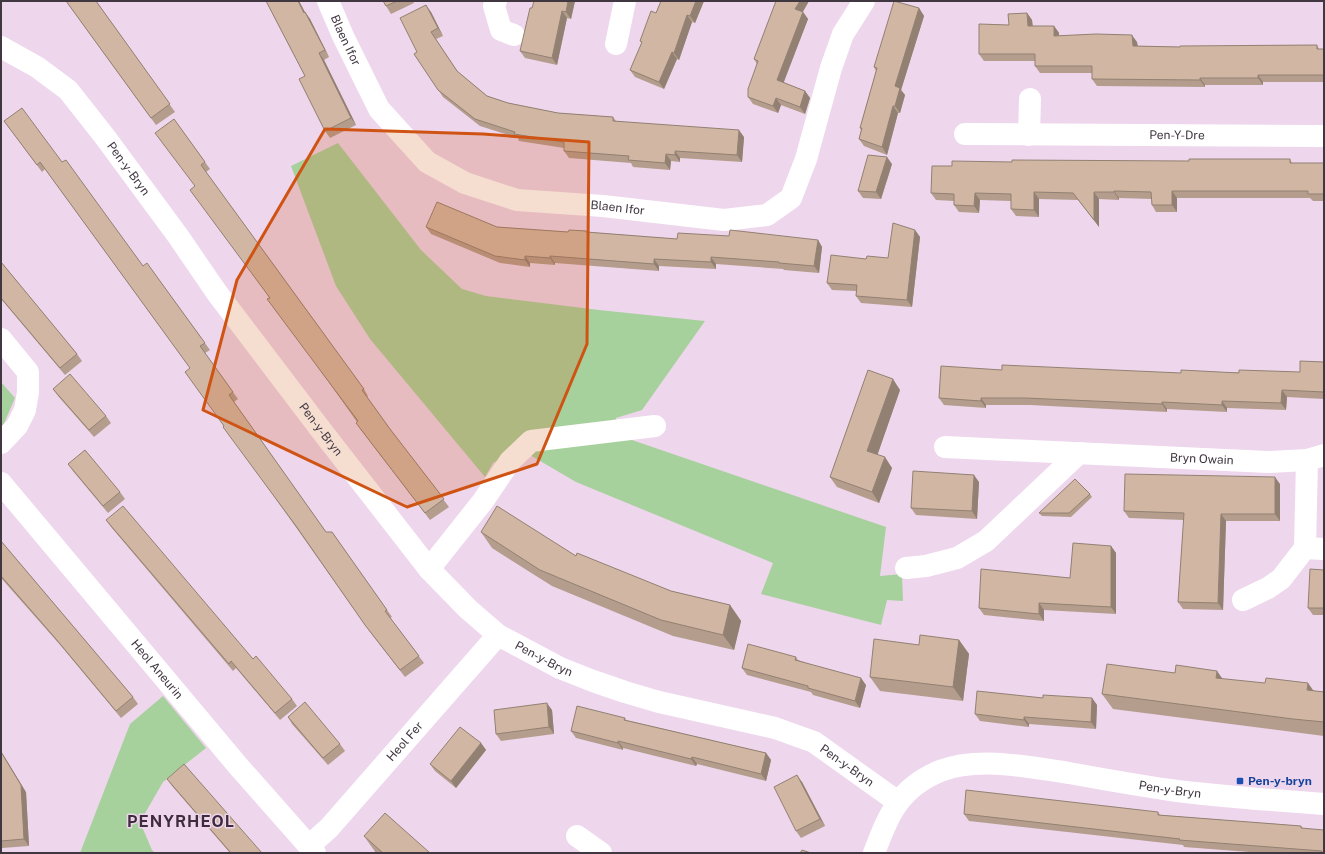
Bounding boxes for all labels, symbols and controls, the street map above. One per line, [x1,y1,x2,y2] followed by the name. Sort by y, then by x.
[328,13,364,68] street label: Blaen Ifor
[1149,128,1205,142] street label: Pen-Y-Dre
[104,139,153,198] street label: Pen-y-Bryn
[590,198,646,218] street label: Blaen Ifor
[296,400,345,459] street label: Pen-y-Bryn
[1170,450,1234,467] street label: Bryn Owain
[128,637,186,702] street label: Heol Aneurin
[513,638,575,679] street label: Pen-y-Bryn
[384,719,426,764] street label: Heol Fer
[817,742,877,789] street label: Pen-y-Bryn
[1248,774,1312,788] place label: Pen-y-bryn
[1235,776,1245,786] marker: Pen-y-bryn
[1138,778,1202,801] street label: Pen-y-Bryn
[127,812,235,831] district label: PENYRHEOL

